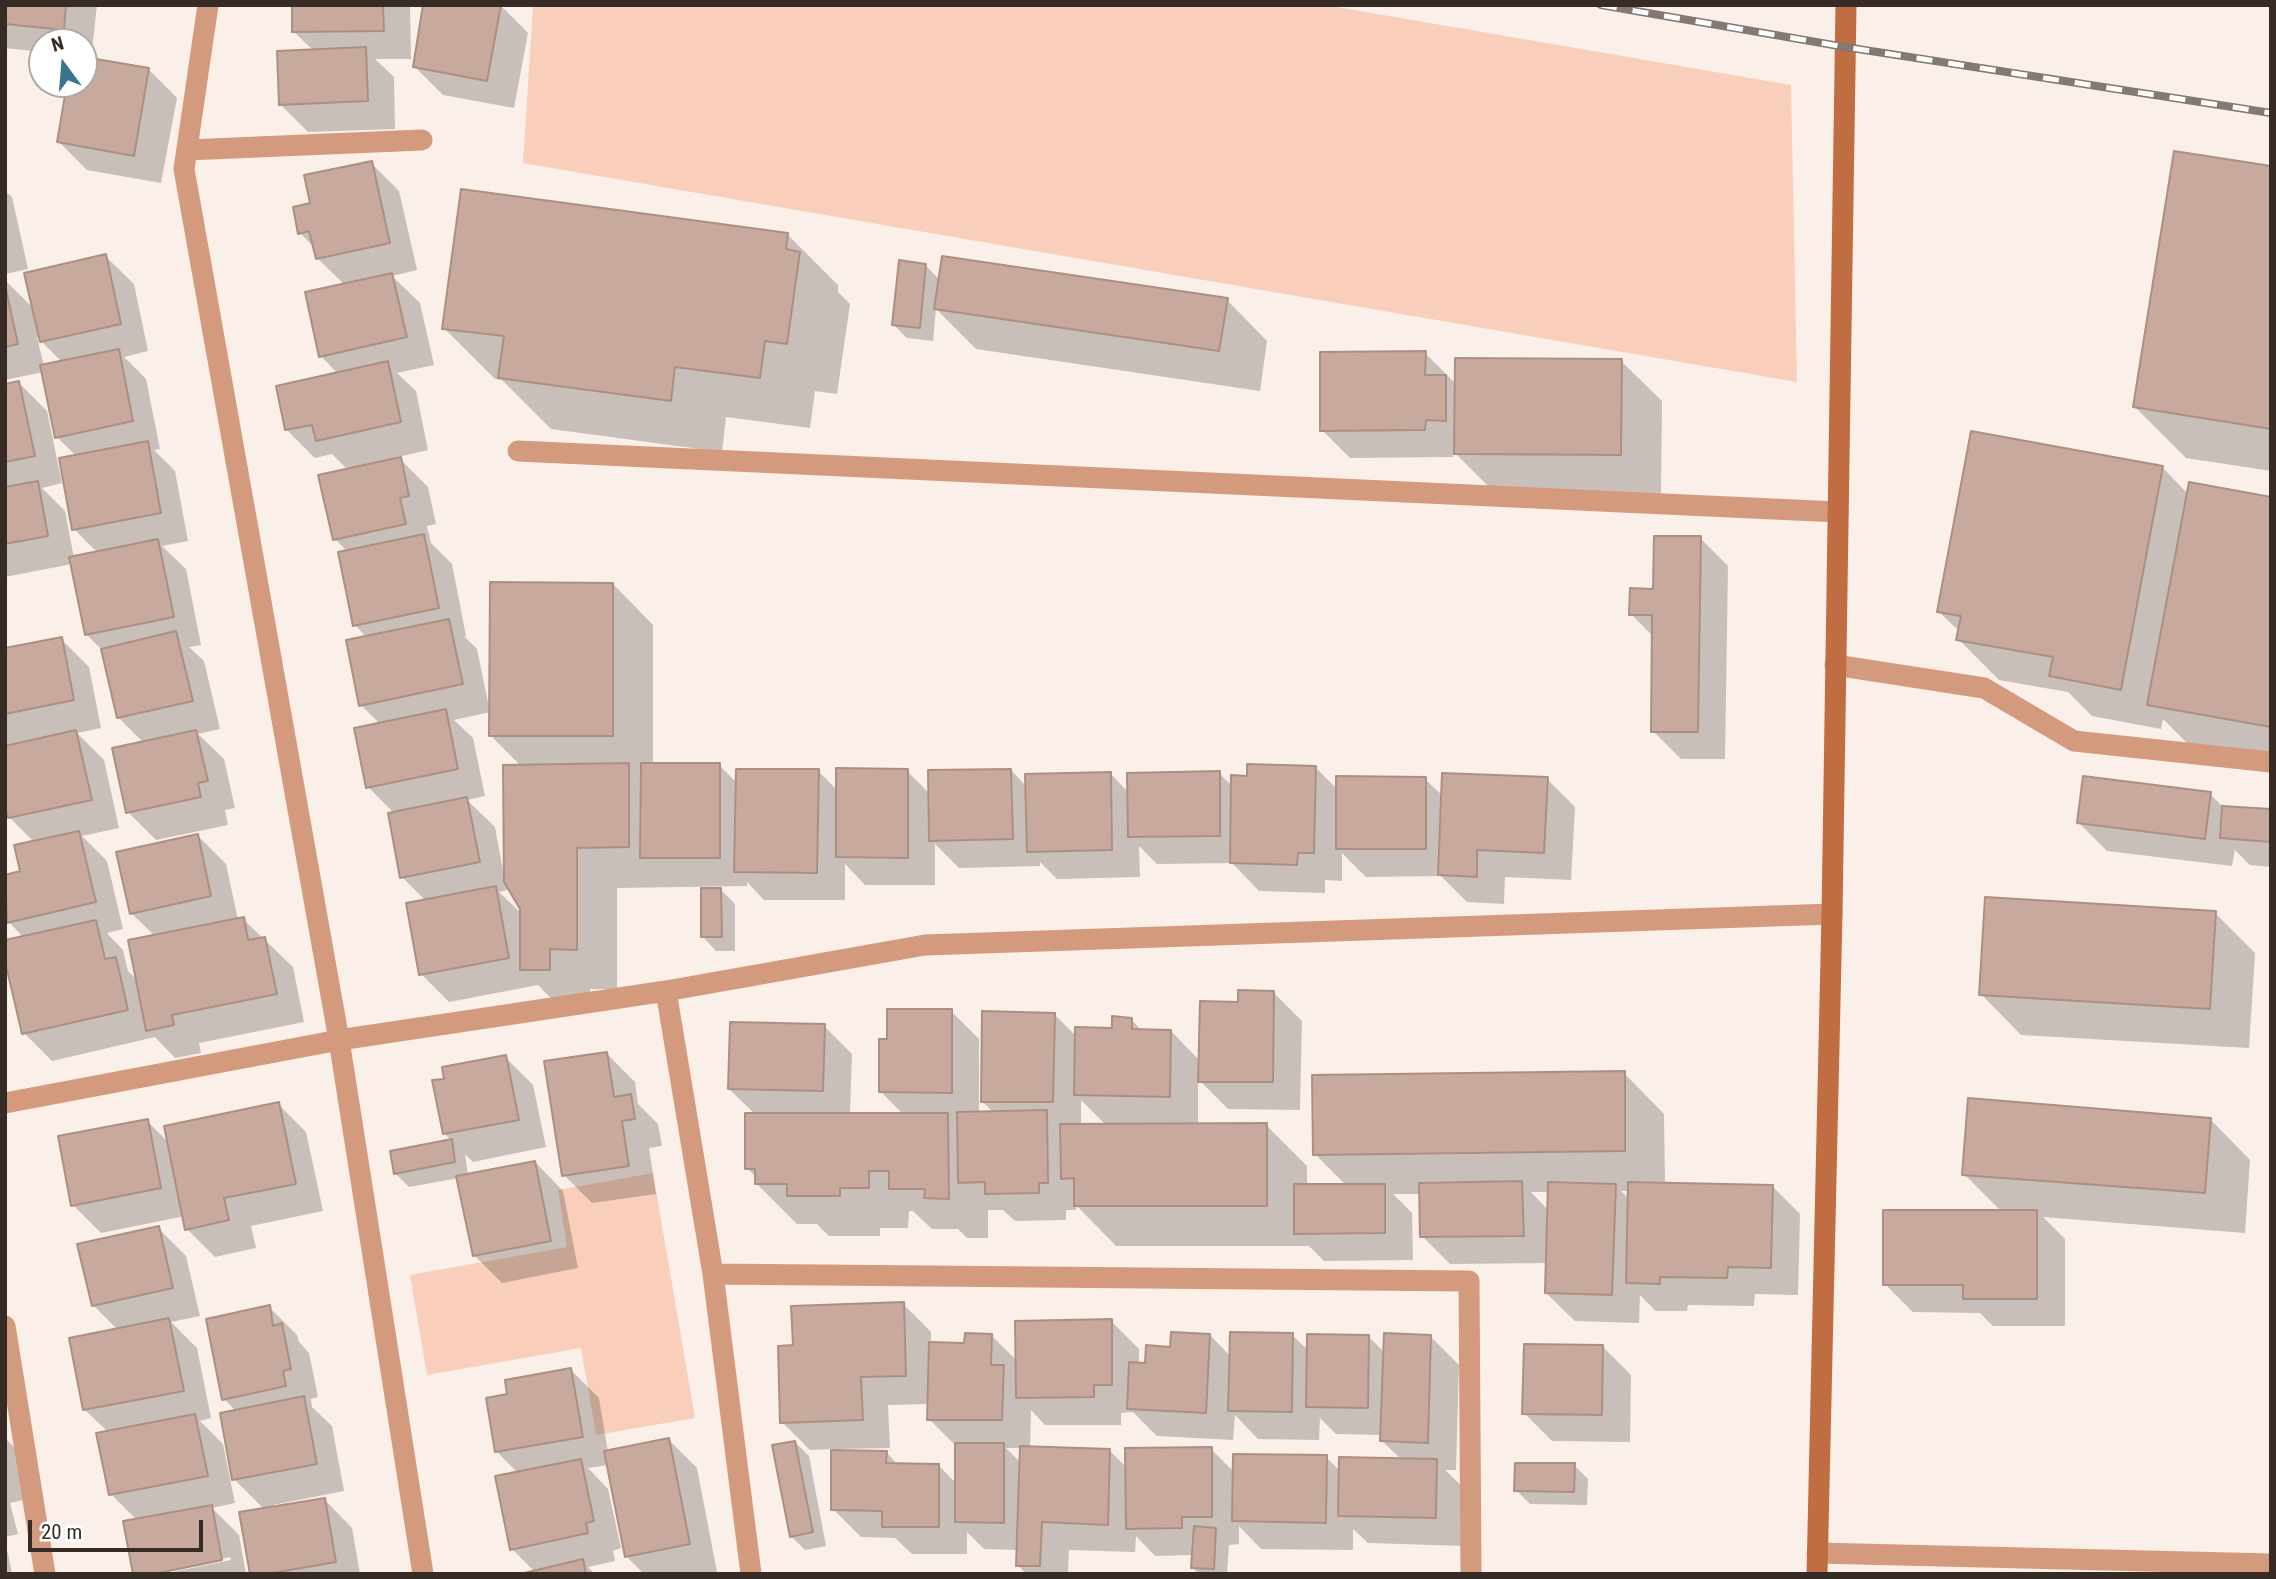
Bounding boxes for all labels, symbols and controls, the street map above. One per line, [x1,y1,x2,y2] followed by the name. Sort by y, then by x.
[28,28,98,98] north arrow
[49,32,66,57] text: N
[32,1506,206,1550] scale bar
[41,1520,82,1544] text: 20 m

